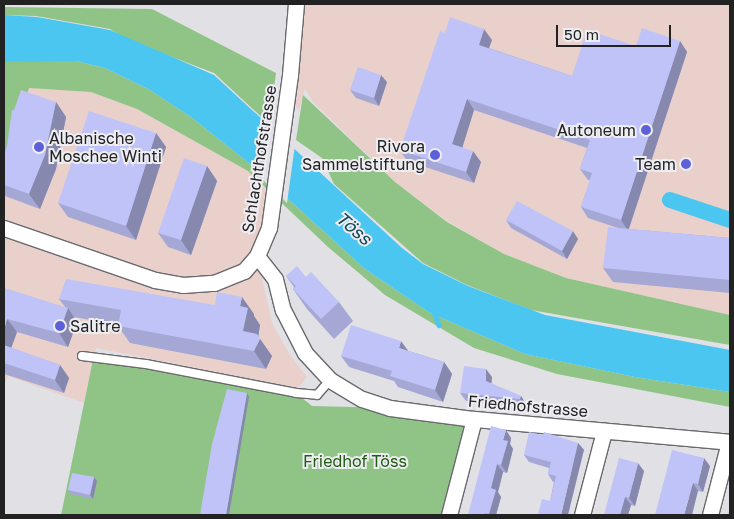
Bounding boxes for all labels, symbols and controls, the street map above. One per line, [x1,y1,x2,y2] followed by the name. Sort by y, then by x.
[559,15,674,47] scale bar
[564,25,599,43] text: 50 m
[238,84,280,234] street label: Schlachthofstrasse
[557,120,636,140] place label: Autoneum
[640,124,652,136] marker: Autoneum
[49,128,162,166] place label: Albanische Moschee Winti
[302,136,425,174] place label: Rivora Sammelstiftung
[33,141,45,153] marker: Albanische Moschee Winti
[429,149,441,161] marker: Rivora Sammelstiftung
[635,154,676,174] place label: Team
[680,158,692,170] marker: Team
[332,207,376,249] water label: Töss
[70,316,120,336] place label: Salitre
[54,320,66,332] marker: Salitre
[467,391,589,421] street label: Friedhofstrasse
[303,451,407,471] park label: Friedhof Töss

